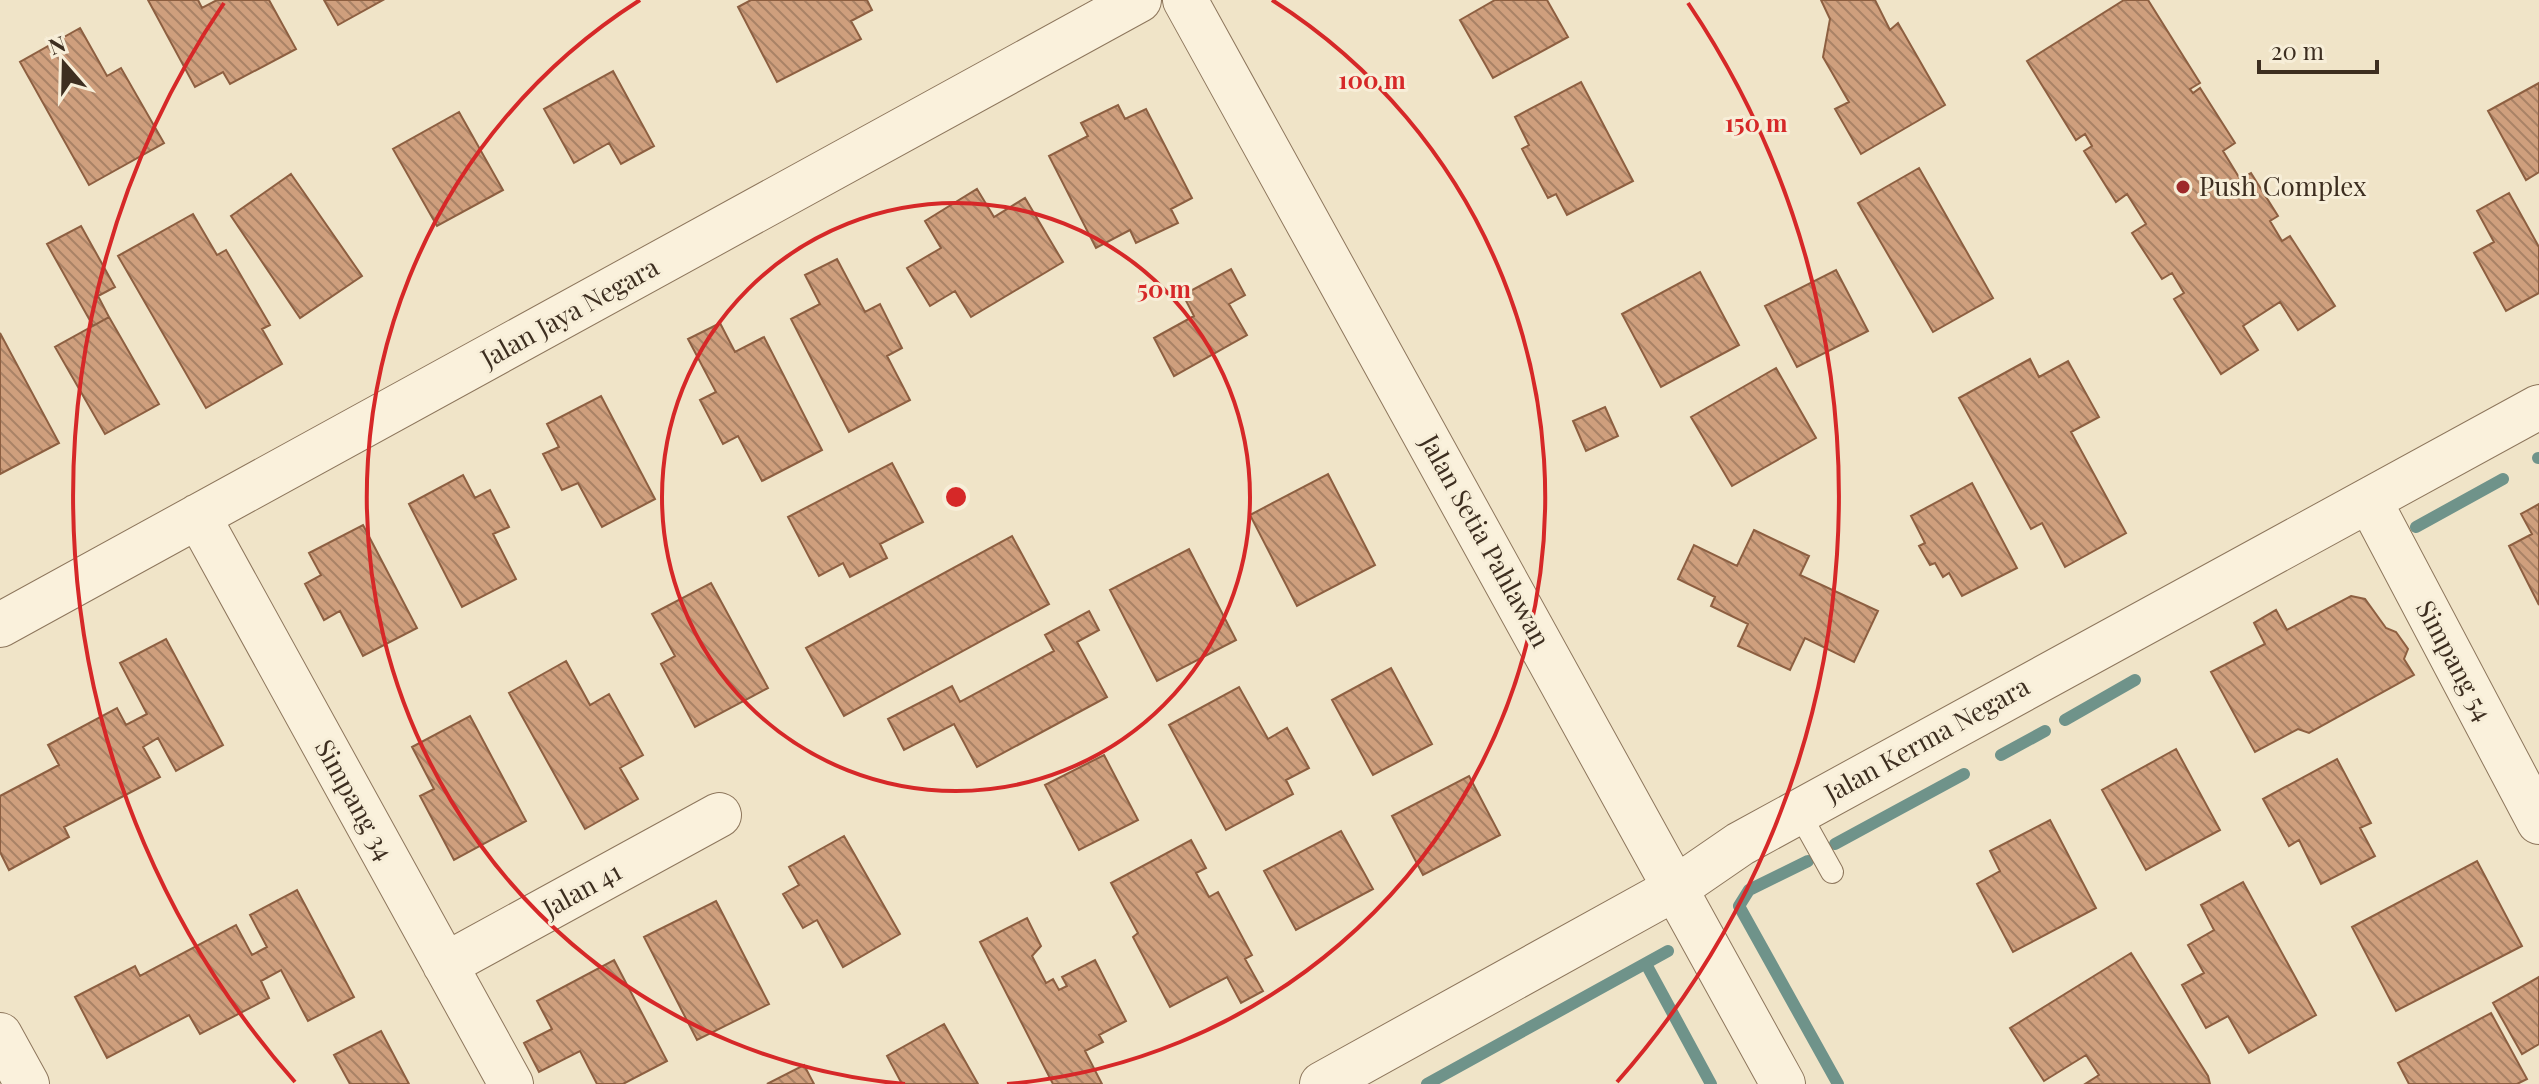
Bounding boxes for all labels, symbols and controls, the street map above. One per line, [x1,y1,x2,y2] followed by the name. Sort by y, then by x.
[24,24,104,104] north arrow
[2259,24,2377,74] scale bar
[44,27,70,61] text: N
[2271,34,2324,66] text: 20 m
[1338,63,1406,95] text: 100 m
[1725,106,1788,138] text: 150 m
[2199,168,2367,203] place label: Push Complex
[2174,178,2192,196] marker: Push Complex
[473,248,664,375] street label: Jalan Jaya Negara
[1137,272,1191,304] text: 50 m
[1413,427,1560,653] street label: Jalan Setia Pahlawan
[942,483,970,511] centre of rings
[2409,594,2502,727] street label: Simpang 54
[1817,668,2035,810] street label: Jalan Kerma Negara
[308,733,403,866] street label: Simpang 34
[535,853,627,925] street label: Jalan 41

